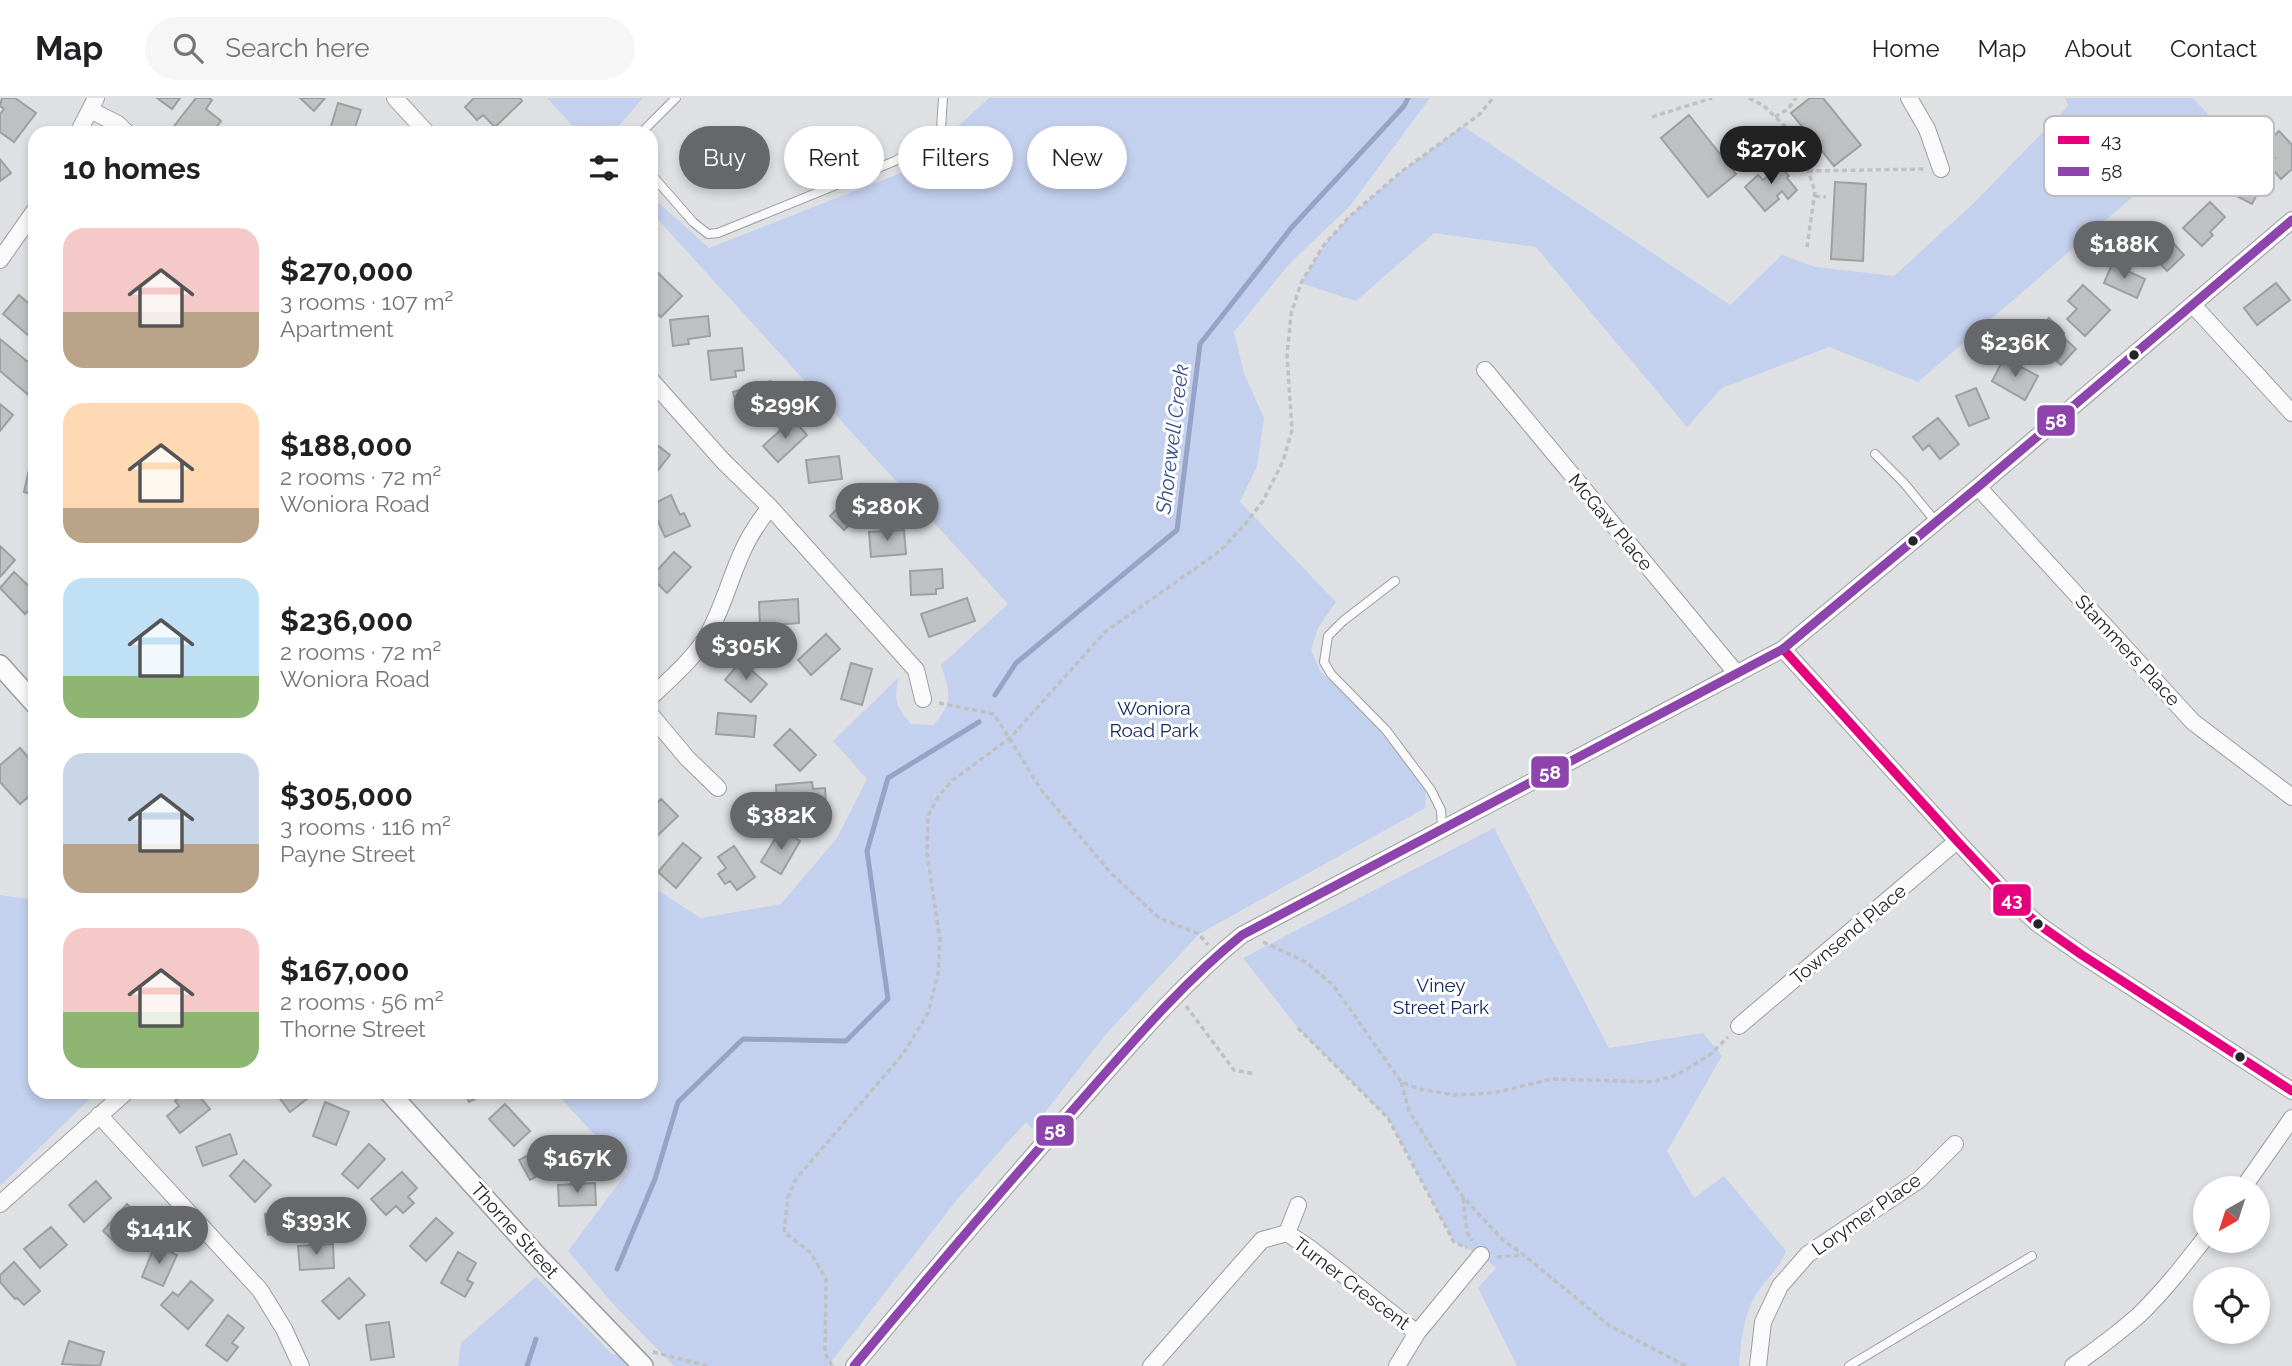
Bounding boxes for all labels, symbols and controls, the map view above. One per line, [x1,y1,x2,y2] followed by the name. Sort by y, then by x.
[145,17,635,80] search box
[35,29,103,68] text: Map
[169,29,207,67] icon: search
[225,33,370,63] text: Search here
[1872,34,1940,63] text: Home
[1978,34,2026,63] text: Map
[2064,34,2132,63] text: About
[2170,34,2257,63] text: Contact
[2044,116,2274,196] legend
[679,126,770,189] chip: Buy
[784,126,884,189] chip: Rent
[898,126,1013,189] chip: Filters
[1027,126,1127,189] chip: New
[1722,126,1820,186] pin: $270K
[2101,129,2122,151] text: 43
[1736,135,1806,162] text: $270K
[585,149,623,187] icon: filters
[63,151,200,186] text: 10 homes
[2101,160,2123,182] text: 58
[2075,222,2173,281] pin: $188K
[2089,230,2159,257] text: $188K
[280,253,413,288] text: $270,000
[119,256,203,340] icon: home
[280,288,454,315] text: 3 rooms · 107 m²
[280,315,394,342] text: Apartment
[1966,320,2064,379] pin: $236K
[1980,328,2050,355] text: $236K
[2127,348,2141,362] unlabelled marker
[1150,363,1194,516] water label: Shorewell Creek
[736,382,834,441] pin: $299K
[750,390,820,417] text: $299K
[2036,404,2076,437] line badge: 58
[2045,409,2067,431] text: 58
[280,428,412,463] text: $188,000
[119,431,203,515] icon: home
[280,463,441,490] text: 2 rooms · 72 m²
[1564,469,1658,575] street label: McGaw Place
[838,484,936,543] pin: $280K
[280,490,430,517] text: Woniora Road
[852,492,922,519] text: $280K
[1906,534,1920,548] unlabelled marker
[2071,590,2185,710] street label: Stammers Place
[280,603,413,638] text: $236,000
[119,606,203,690] icon: home
[697,622,795,682] pin: $305K
[711,631,781,658] text: $305K
[280,638,441,665] text: 2 rooms · 72 m²
[280,665,430,692] text: Woniora Road
[1109,697,1199,741] park label: Woniora Road Park
[1530,755,1570,789] line badge: 58
[1539,761,1561,783] text: 58
[280,778,413,813] text: $305,000
[119,781,203,865] icon: home
[732,792,830,852] pin: $382K
[746,801,816,828] text: $382K
[280,813,451,840] text: 3 rooms · 116 m²
[280,840,415,867] text: Payne Street
[1786,879,1910,989] street label: Townsend Place
[1992,883,2032,917] line badge: 43
[2001,888,2023,910] text: 43
[2031,917,2045,931] unlabelled marker
[280,953,409,988] text: $167,000
[119,956,203,1040] icon: home
[1393,974,1489,1018] park label: Viney Street Park
[280,988,444,1015] text: 2 rooms · 56 m²
[280,1015,426,1042] text: Thorne Street
[2233,1050,2247,1064] unlabelled marker
[1035,1114,1075,1147] line badge: 58
[1044,1119,1066,1141] text: 58
[528,1136,626,1195] pin: $167K
[543,1144,611,1171] text: $167K
[1807,1168,1925,1260] street label: Lorymer Place
[2193,1176,2270,1253] north arrow
[2193,1176,2270,1344] map controls
[467,1178,564,1283] street label: Thorne Street
[267,1198,365,1257] pin: $393K
[110,1206,208,1266] pin: $141K
[281,1206,351,1233] text: $393K
[126,1215,192,1242] text: $141K
[1290,1232,1415,1334] street label: Turner Crescent
[2193,1267,2270,1344] button: locate

